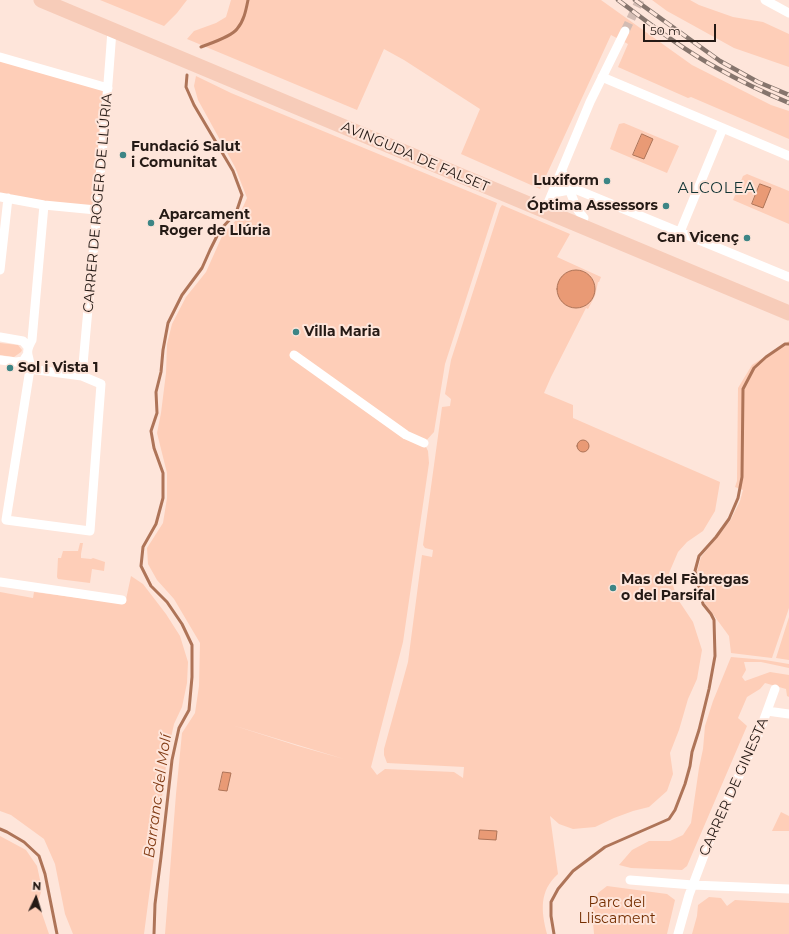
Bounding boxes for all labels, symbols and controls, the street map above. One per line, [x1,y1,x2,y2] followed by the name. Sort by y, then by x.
[645,16,718,42] scale bar
[650,23,681,38] text: 50 m
[80,93,116,313] street label: CARRER DE ROGER DE LLÚRIA
[339,118,491,196] street label: AVINGUDA DE FALSET
[131,139,241,172] place label: Fundació Salut i Comunitat
[118,150,128,160] marker: Fundació Salut i Comunitat
[533,173,599,189] place label: Luxiform
[602,176,612,186] marker: Luxiform
[678,180,756,198] district label: ALCOLEA
[527,198,658,214] place label: Óptima Assessors
[661,201,671,211] marker: Óptima Assessors
[159,207,271,240] place label: Aparcament Roger de Llúria
[146,218,156,228] marker: Aparcament Roger de Llúria
[657,230,739,246] place label: Can Vicenç
[742,233,752,243] marker: Can Vicenç
[304,324,380,340] place label: Villa Maria
[291,327,301,337] marker: Villa Maria
[18,360,98,376] place label: Sol i Vista 1
[5,363,15,373] marker: Sol i Vista 1
[621,572,749,604] place label: Mas del Fàbregas o del Parsifal
[608,583,618,593] marker: Mas del Fàbregas o del Parsifal
[696,715,772,859] street label: CARRER DE GINESTA
[140,733,176,859] water label: Barranc del Molí
[16,878,56,918] north arrow
[32,879,42,893] text: N
[578,895,656,928] park label: Parc del Lliscament

